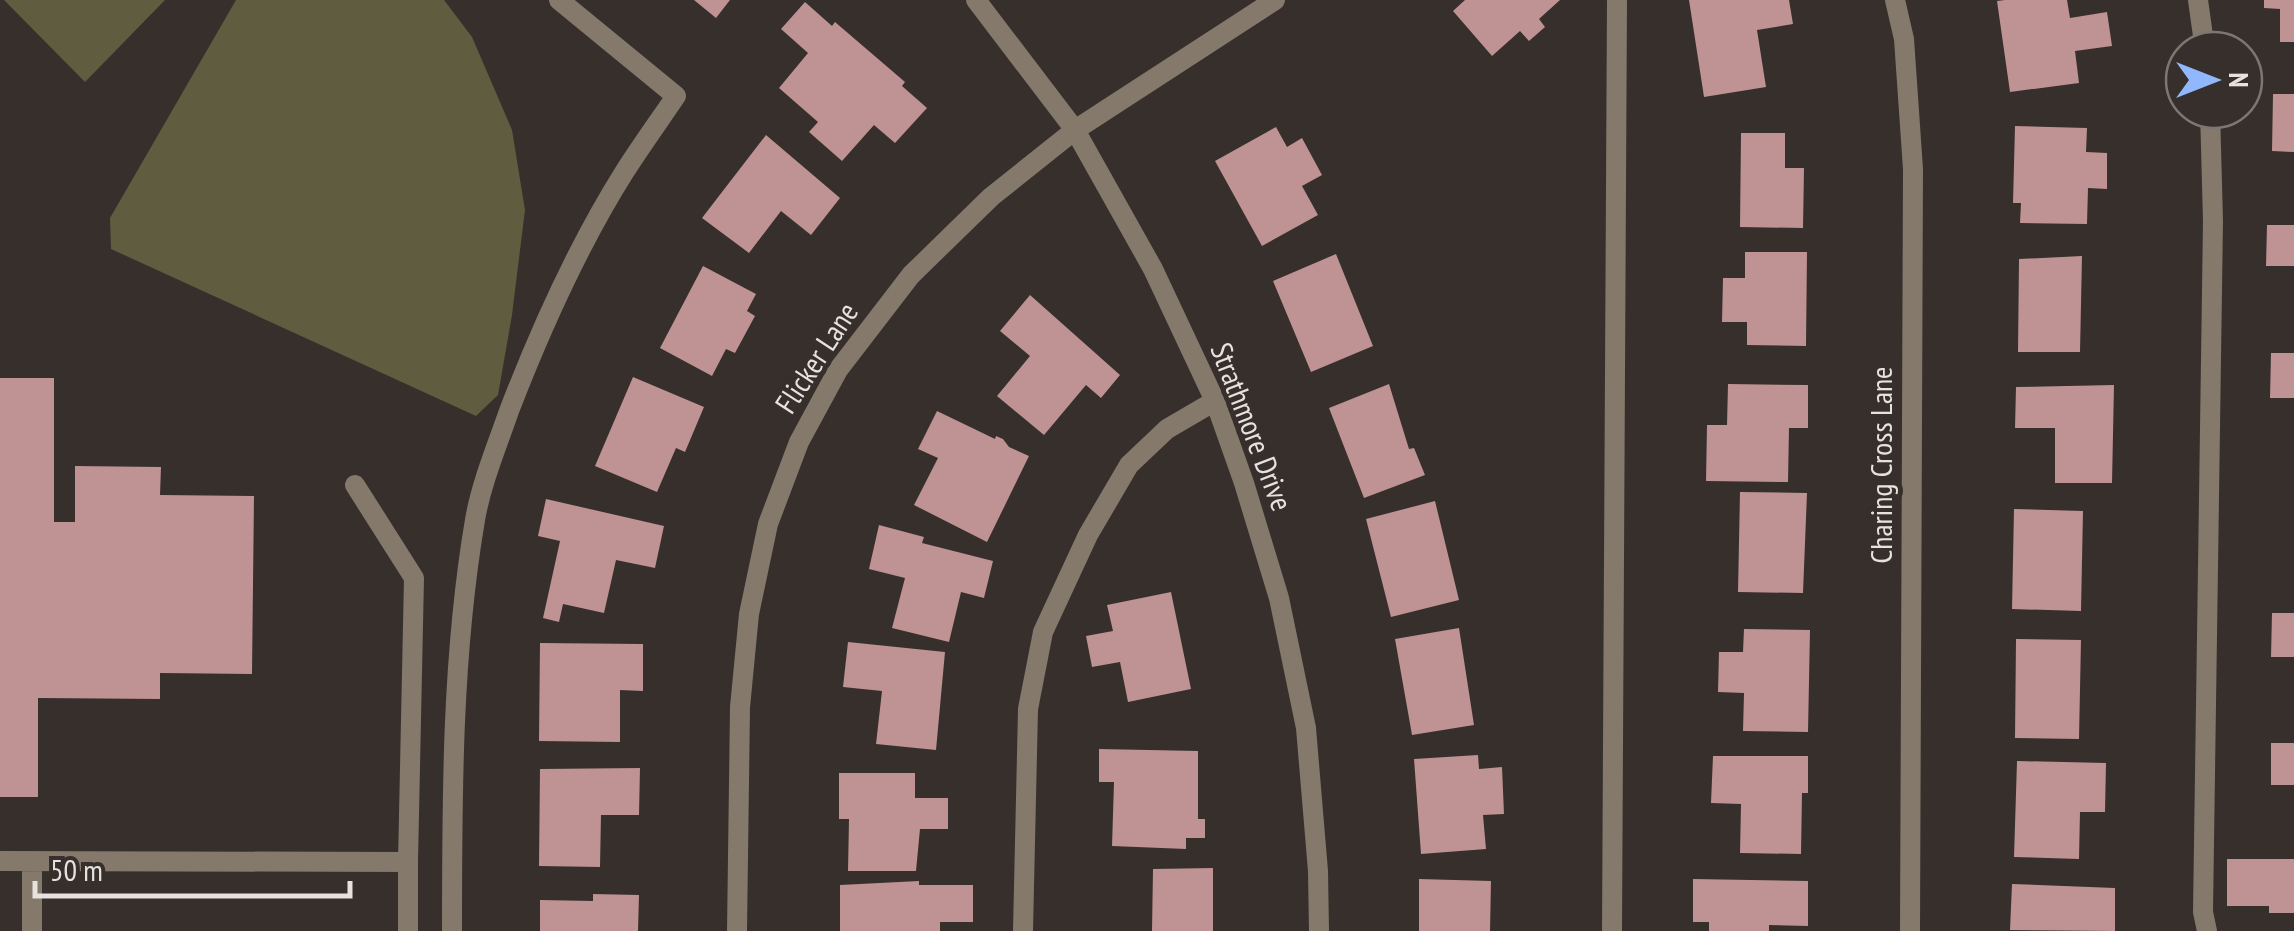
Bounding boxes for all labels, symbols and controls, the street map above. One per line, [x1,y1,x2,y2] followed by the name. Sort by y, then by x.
[2164,30,2264,130] north arrow
[2221,72,2258,88] text: N
[765,294,866,420] street label: Flicker Lane
[1203,337,1302,516] street label: Strathmore Drive
[1861,367,1900,563] street label: Charing Cross Lane
[35,836,350,898] scale bar
[50,850,103,889] text: 50 m

